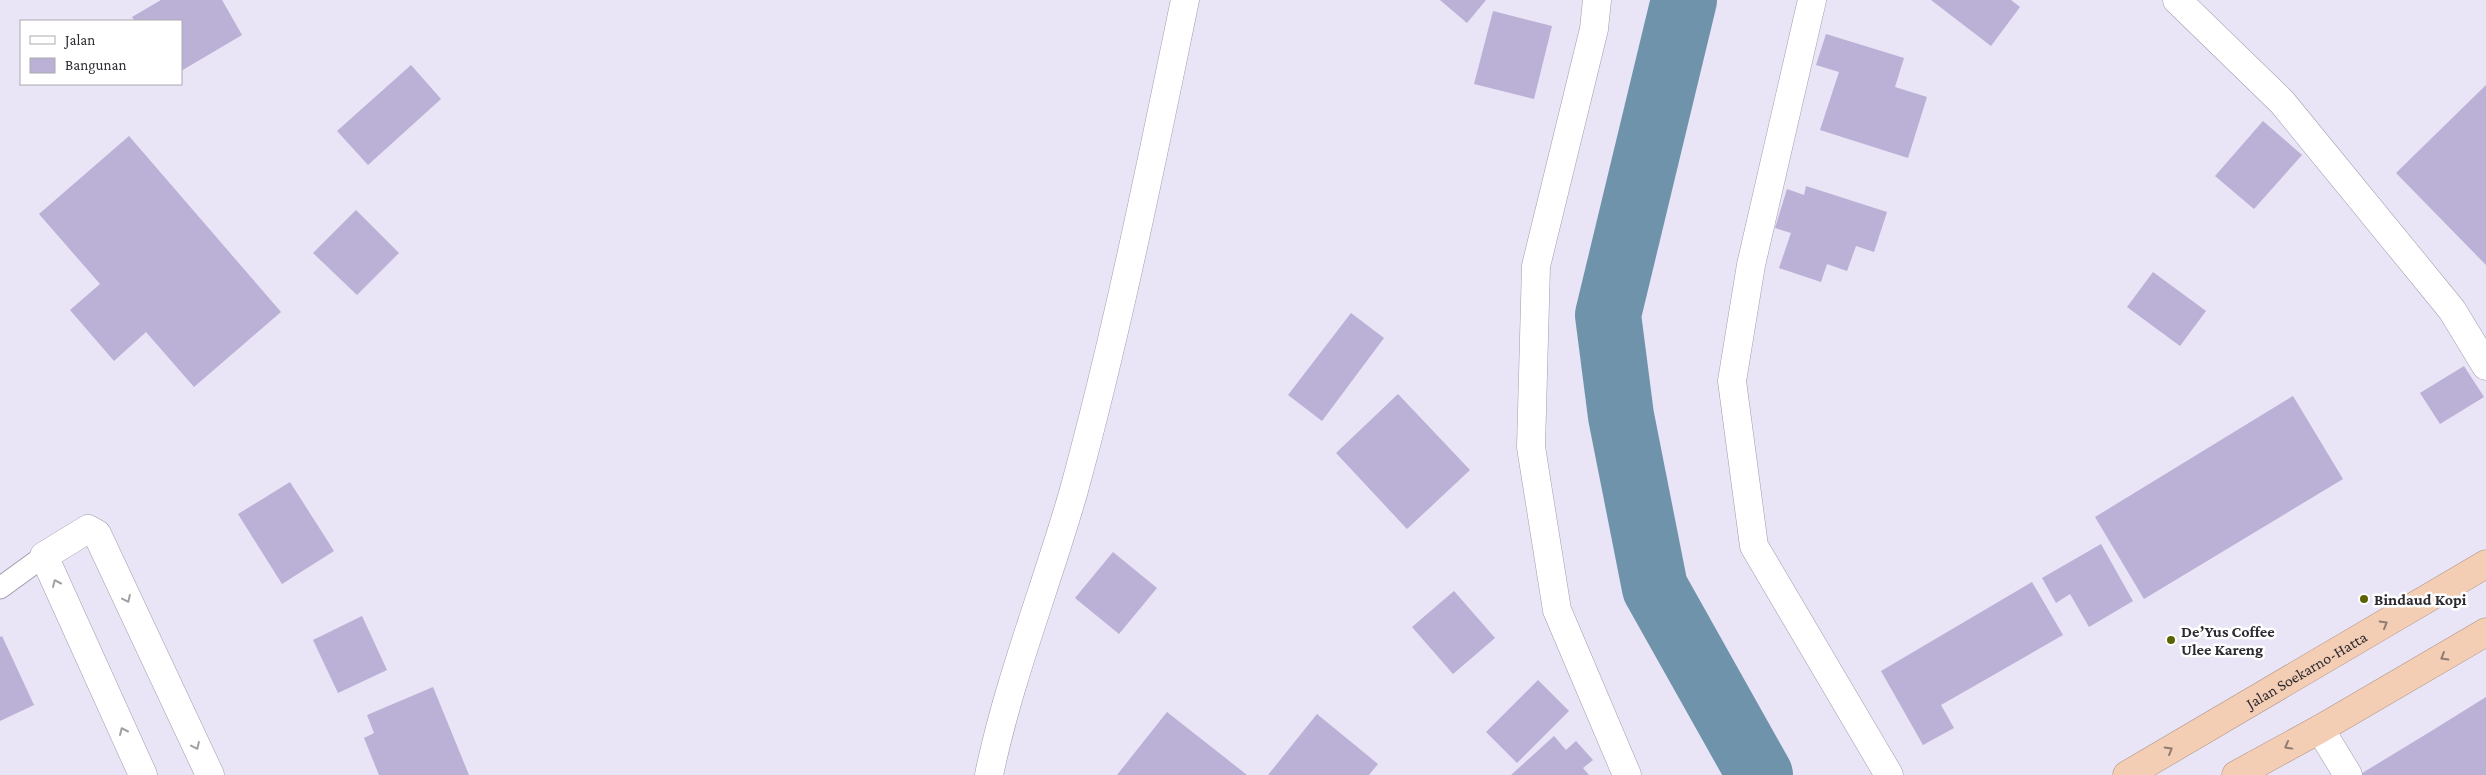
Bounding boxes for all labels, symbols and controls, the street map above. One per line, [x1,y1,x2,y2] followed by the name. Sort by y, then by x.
[20,20,182,85] legend
[63,32,95,49] text: Jalan
[65,57,126,74] text: Bangunan
[51,579,62,588] one-way arrow
[2374,591,2467,608] place label: Bindaud Kopi
[121,593,131,602] one-way arrow
[2358,593,2370,605] marker: Bindaud Kopi
[2379,620,2388,630] one-way arrow
[2181,623,2275,658] place label: De’Yus Coffee Ulee Kareng
[2242,628,2370,714] street label: Jalan Soekarno-Hatta
[2165,634,2177,646] marker: De’Yus Coffee Ulee Kareng
[2440,650,2449,660] one-way arrow
[118,727,129,736] one-way arrow
[2284,740,2293,750] one-way arrow
[190,741,200,750] one-way arrow
[2163,747,2172,757] one-way arrow

